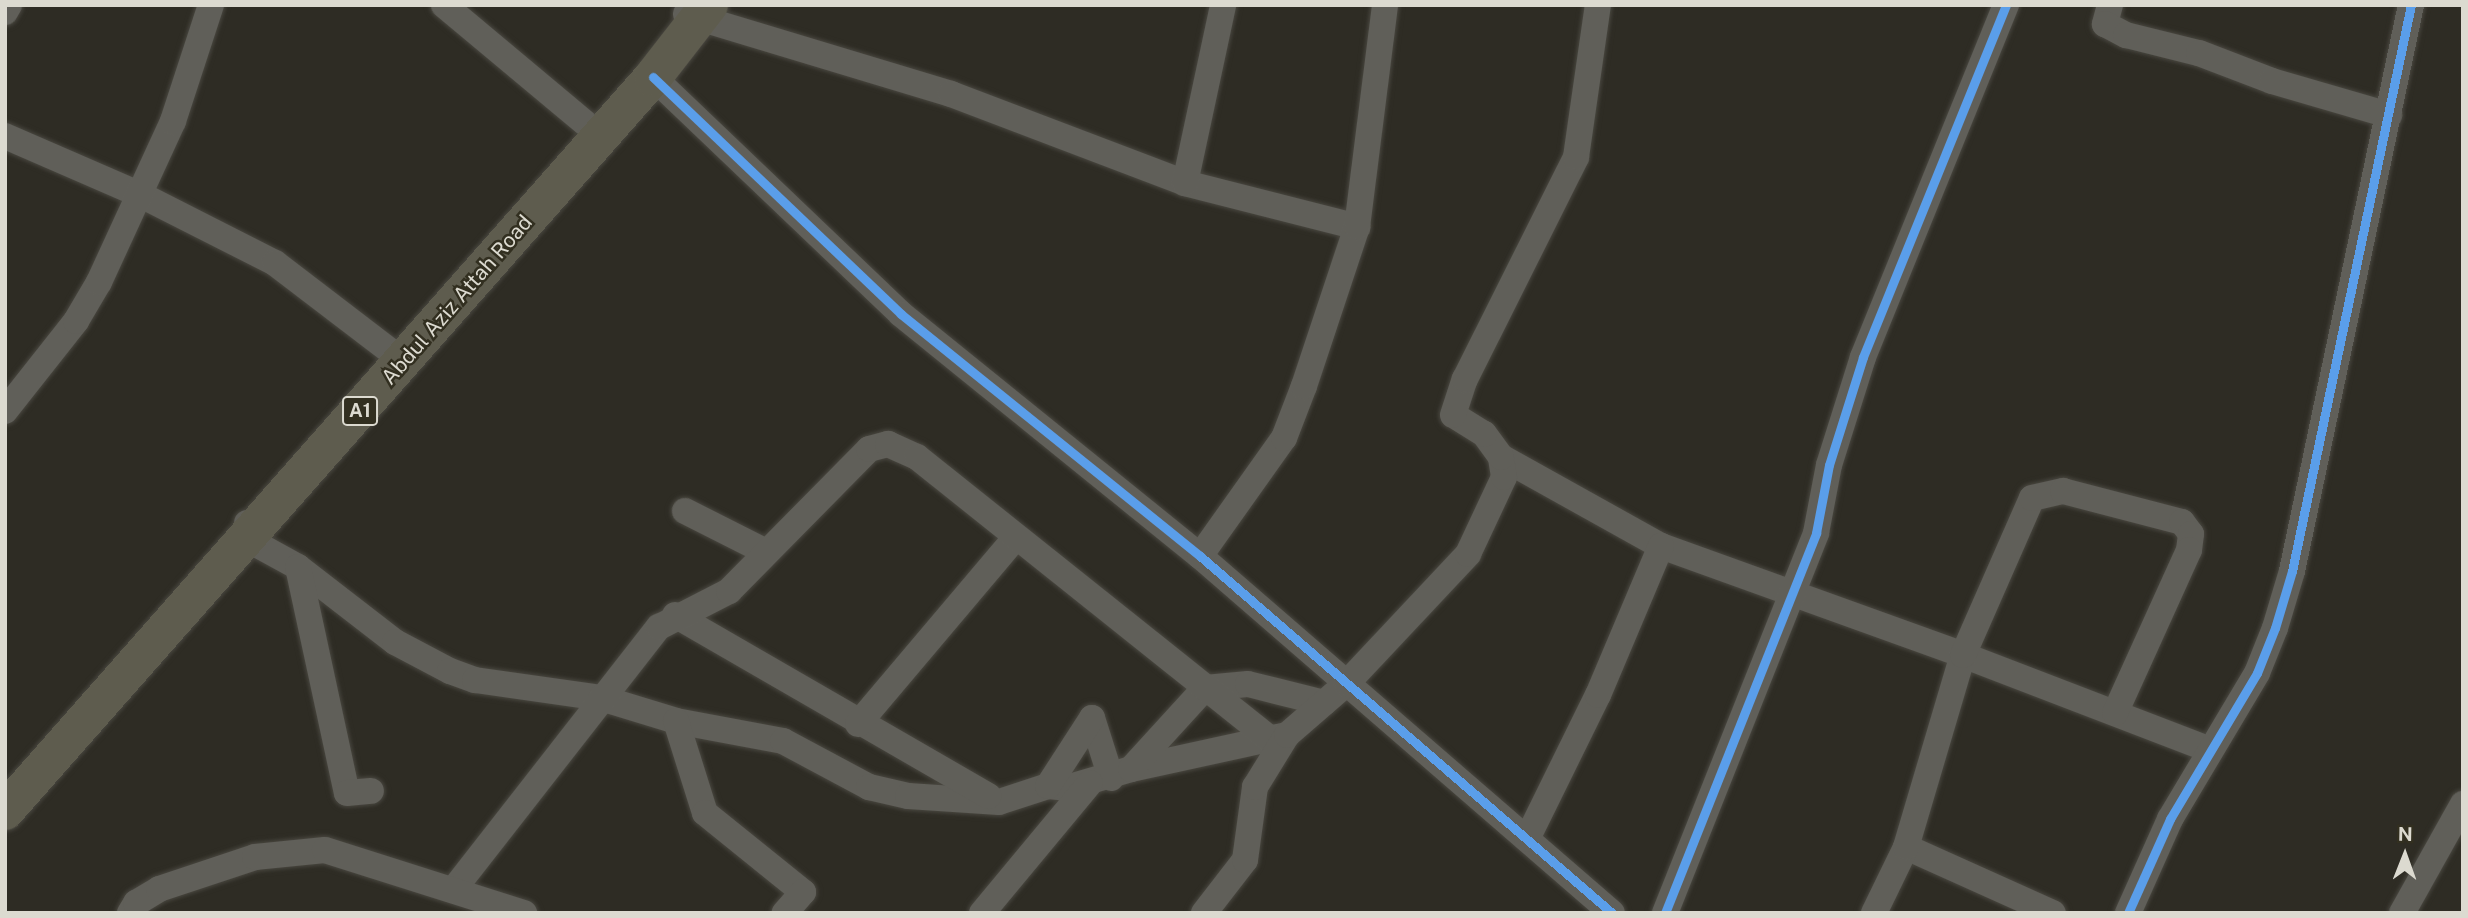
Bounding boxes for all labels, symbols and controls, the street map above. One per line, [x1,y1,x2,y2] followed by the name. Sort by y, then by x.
[376,210,538,390] street label: Abdul Aziz Attah Road
[341,396,379,426] road number: A1
[2370,820,2440,890] north arrow
[2398,823,2413,845] text: N

